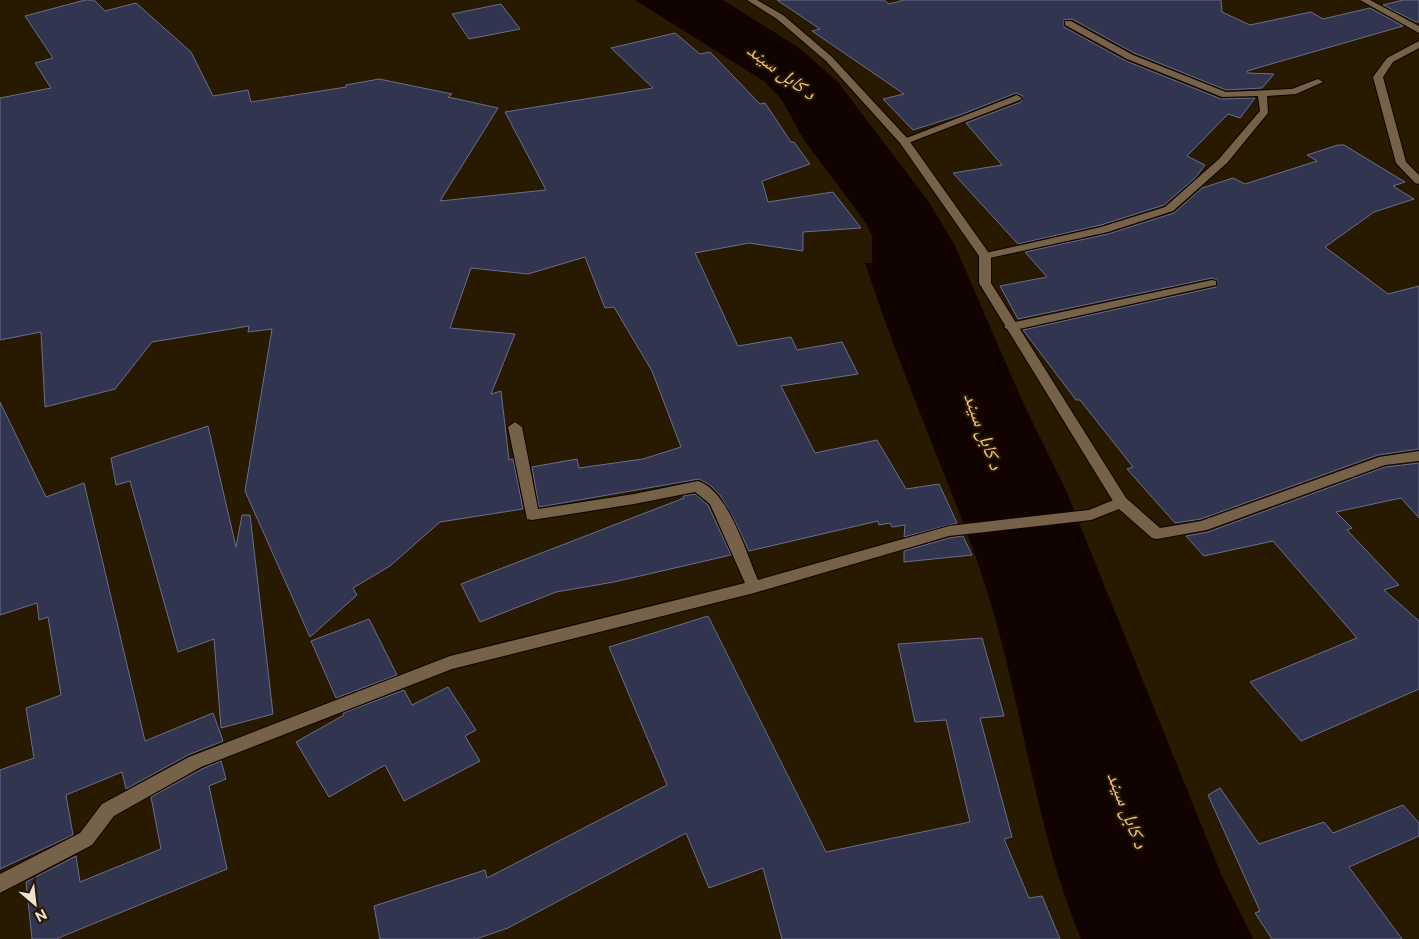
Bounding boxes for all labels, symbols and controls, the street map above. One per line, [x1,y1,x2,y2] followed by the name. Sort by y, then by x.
[743,38,821,105] water label: د کابل سيند
[959,390,1008,473] water label: د کابل سيند
[1102,769,1153,852] water label: د کابل سيند
[10,879,60,929] north arrow
[33,906,50,925] text: N

